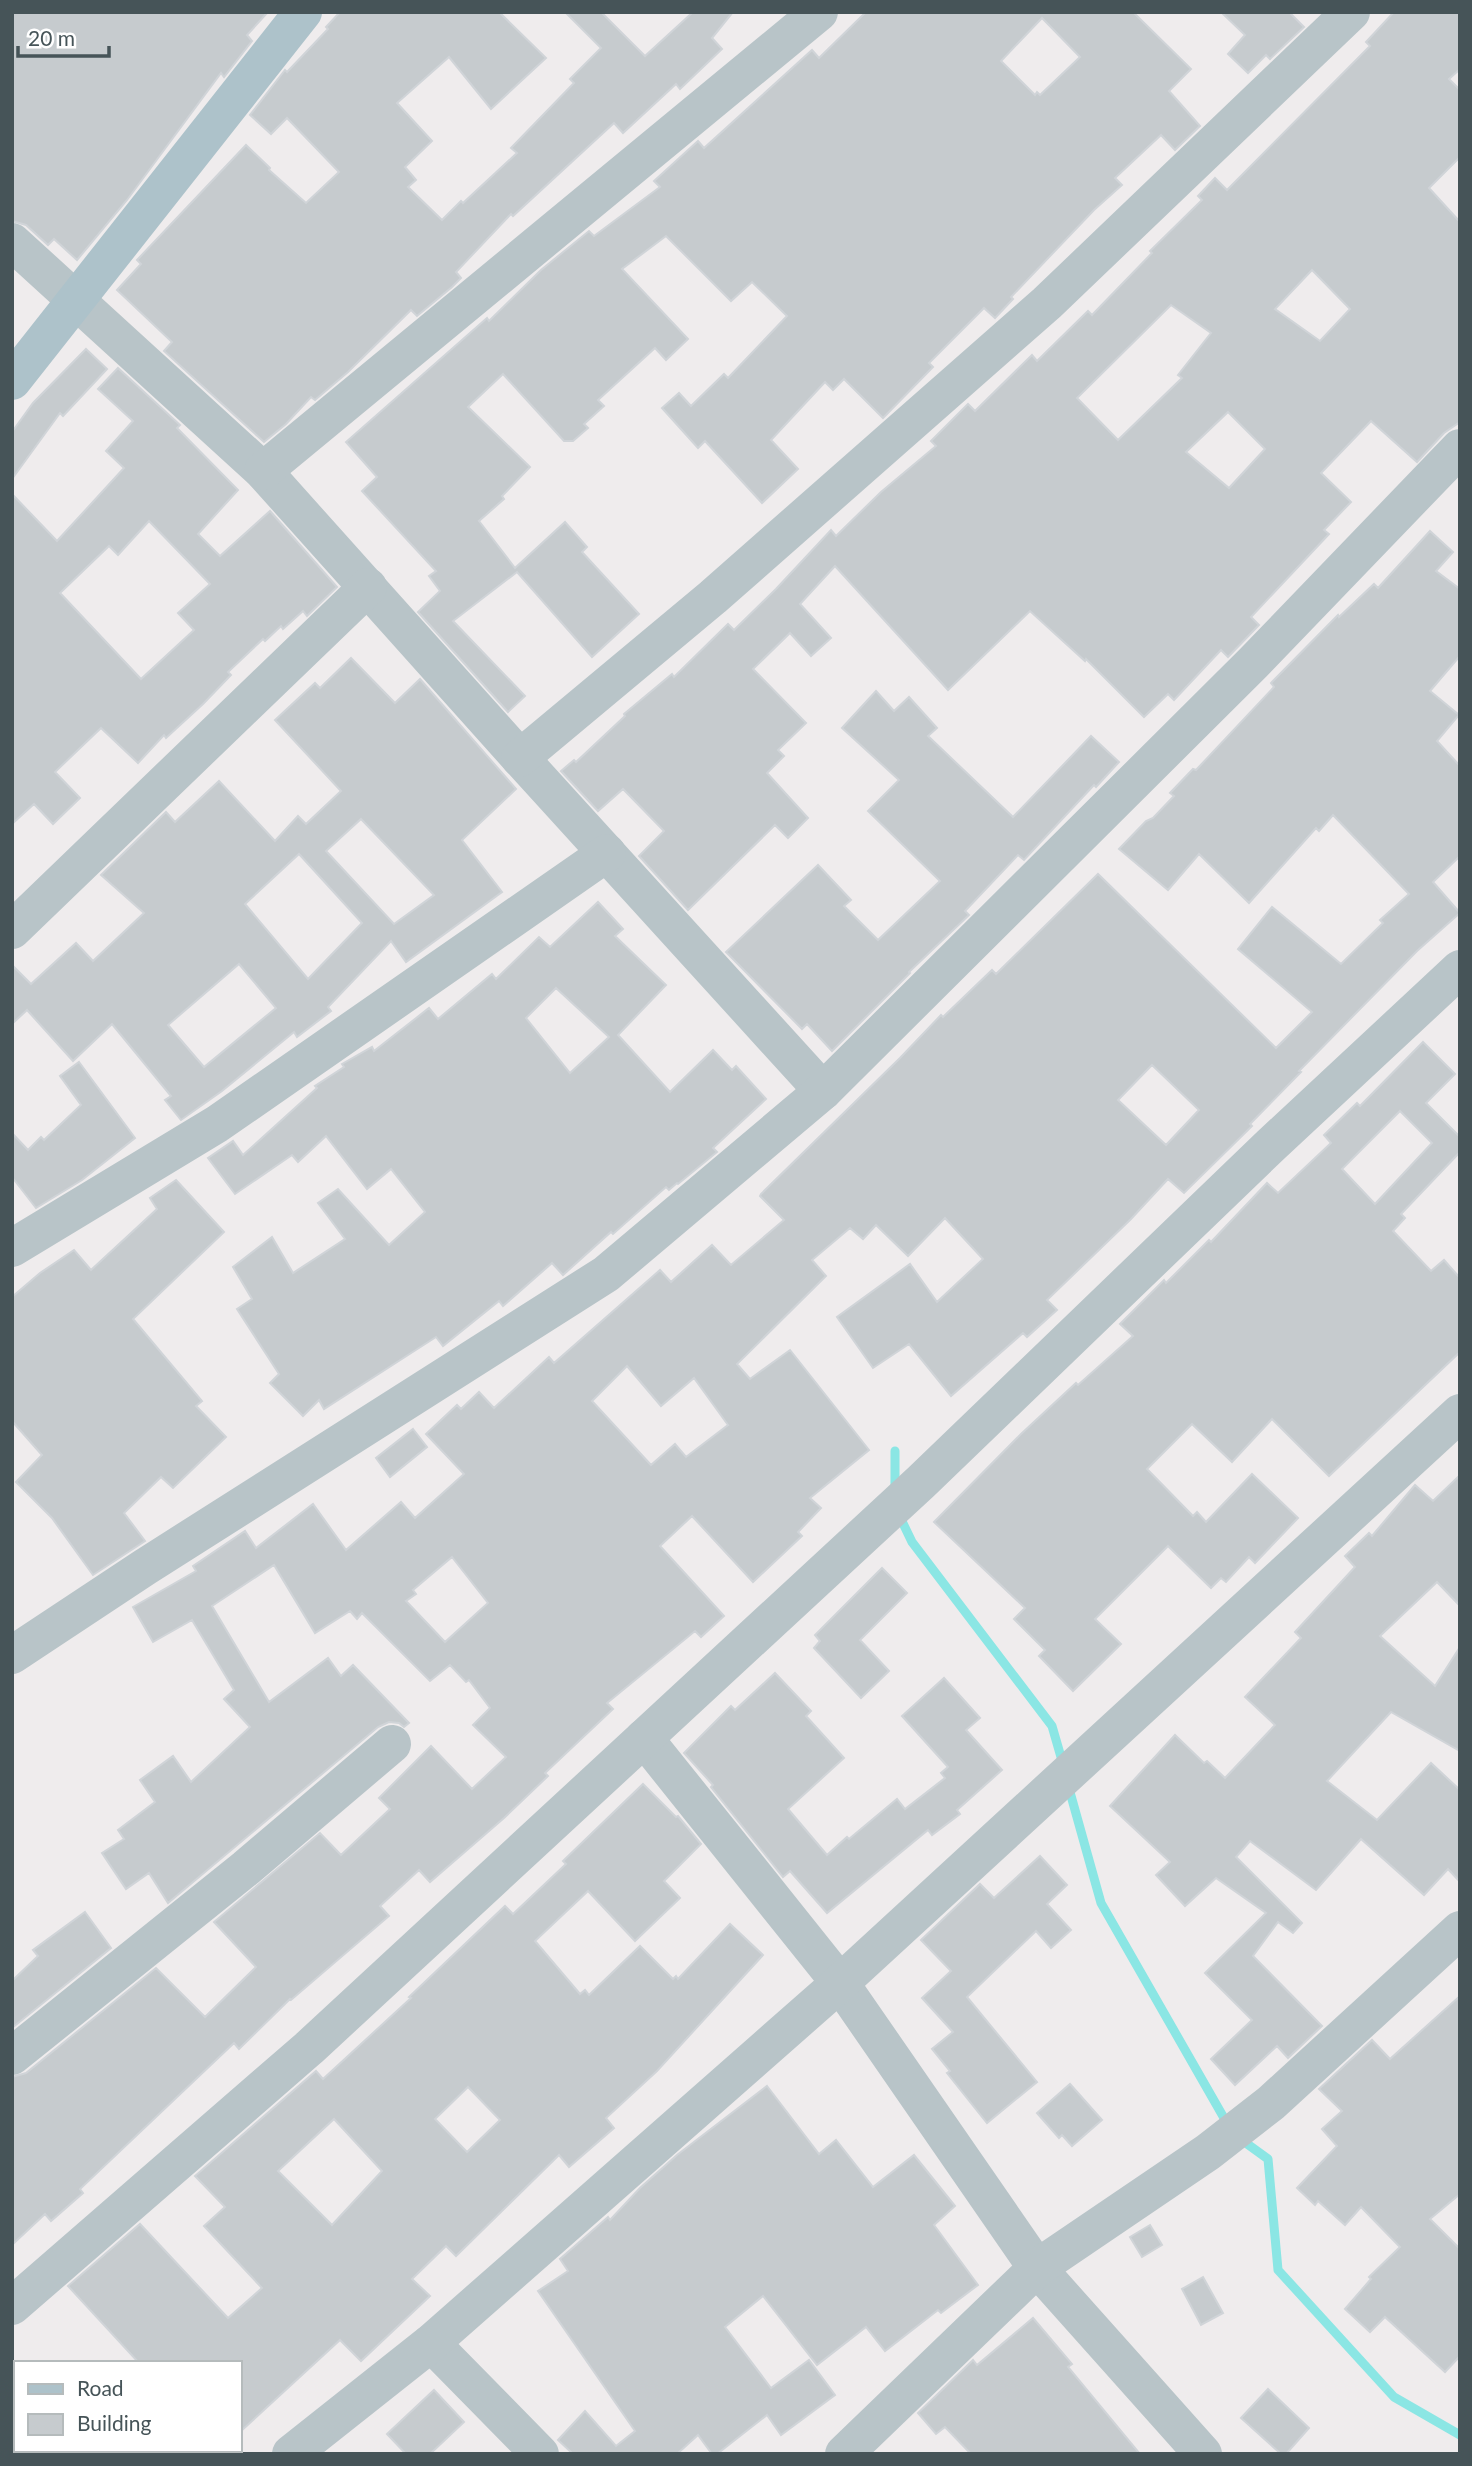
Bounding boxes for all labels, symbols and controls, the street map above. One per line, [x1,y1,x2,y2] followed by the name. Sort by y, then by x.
[18,14,108,58] scale bar
[28,25,75,50] text: 20 m
[14,2361,242,2452] legend
[77,2375,124,2400] text: Road
[77,2410,152,2435] text: Building

